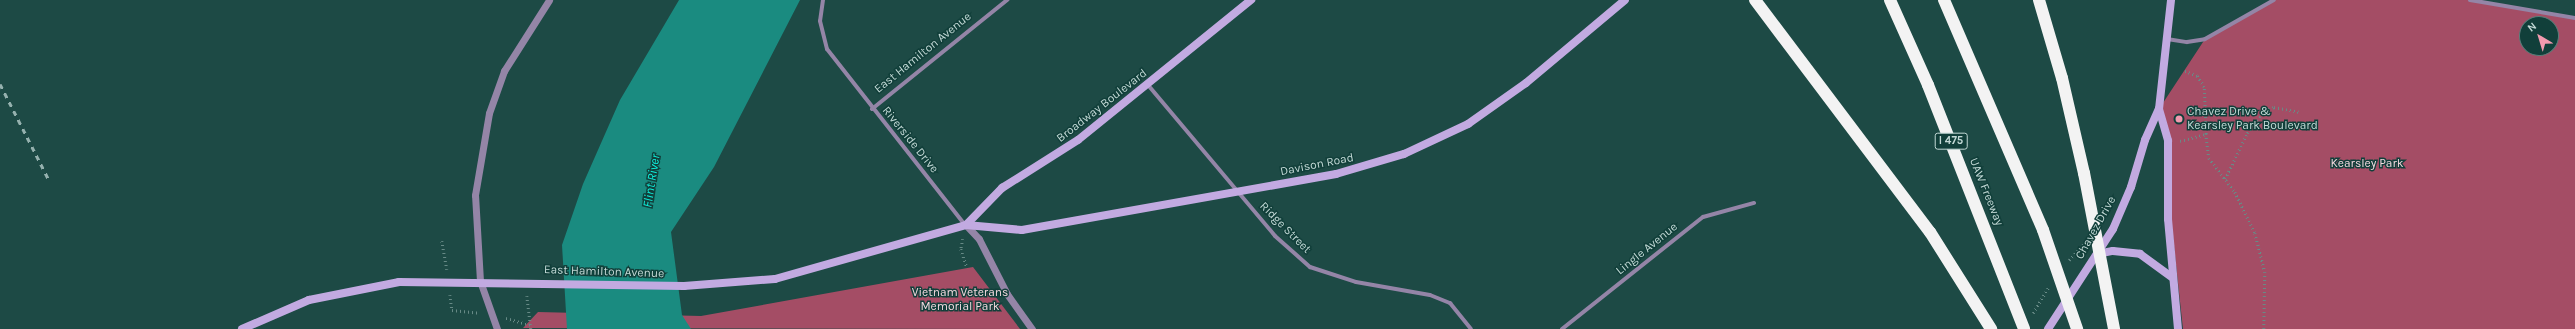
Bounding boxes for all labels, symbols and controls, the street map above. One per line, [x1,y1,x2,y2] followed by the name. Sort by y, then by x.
[872,9,974,97] street label: East Hamilton Avenue
[2519,16,2559,56] north arrow
[2525,19,2539,34] text: N
[1054,66,1150,146] street label: Broadway Boulevard
[879,104,941,176] street label: Riverside Drive
[2187,105,2318,133] place label: Chavez Drive & Kearsley Park Boulevard
[2174,114,2184,124] marker: Chavez Drive & Kearsley Park Boulevard
[1934,132,1968,150] road number: I 475
[1279,151,1355,179] street label: Davison Road
[640,153,664,209] water label: Flint River
[1966,156,2006,228] street label: UAW Freeway
[2330,157,2404,171] park label: Kearsley Park
[2073,194,2119,262] street label: Chavez Drive
[1256,199,1314,257] street label: Ridge Street
[1613,220,1681,278] street label: Lingle Avenue
[544,263,664,281] street label: East Hamilton Avenue
[912,286,1008,314] park label: Vietnam Veterans Memorial Park

